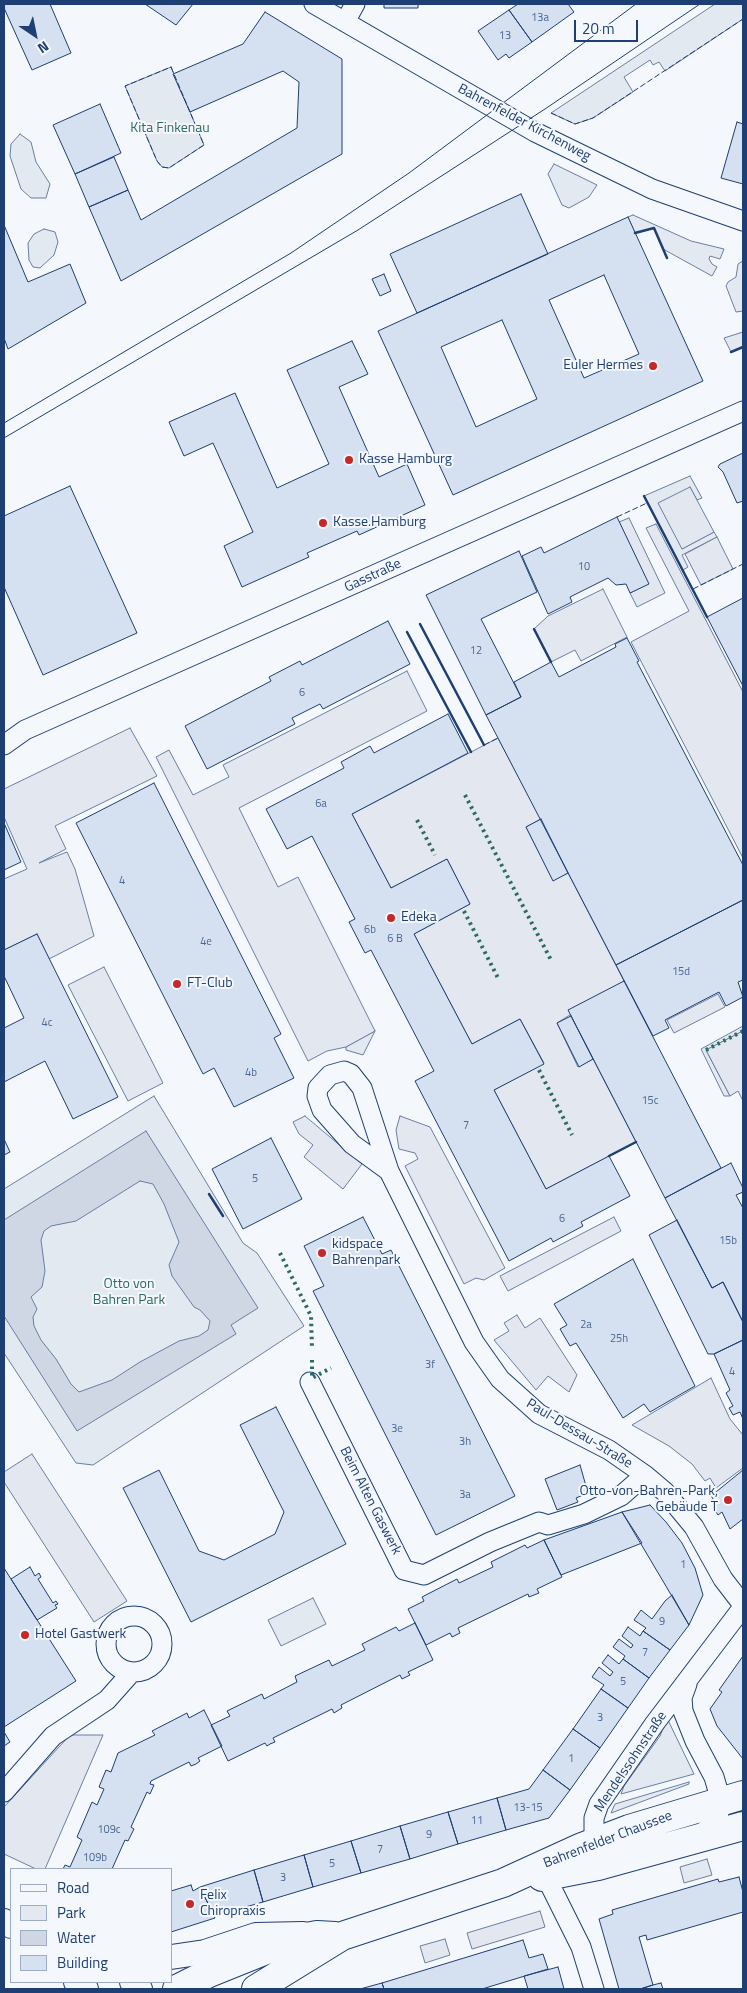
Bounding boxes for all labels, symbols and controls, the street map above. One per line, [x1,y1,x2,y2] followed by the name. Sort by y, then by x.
[10,10,60,60] north arrow
[577,10,641,42] scale bar
[531,11,549,25] house number: 13a
[582,17,615,40] text: 20 m
[499,29,511,43] house number: 13
[34,36,54,59] text: N
[455,81,593,165] street label: Bahrenfelder Kirchenweg
[130,121,210,137] park label: Kita Finkenau
[563,358,643,374] place label: Euler Hermes
[647,360,659,372] marker: Euler Hermes
[359,452,452,468] place label: Kasse Hamburg
[343,454,355,466] marker: Kasse Hamburg
[333,515,426,531] place label: Kasse.Hamburg
[317,517,329,529] marker: Kasse.Hamburg
[342,556,404,596] street label: Gasstraße
[578,560,590,574] house number: 10
[470,644,482,658] house number: 12
[299,686,305,700] house number: 6
[315,797,327,811] house number: 6a
[119,874,125,888] house number: 4
[401,910,437,926] place label: Edeka
[385,912,397,924] marker: Edeka
[364,923,376,937] house number: 6b
[387,932,403,946] house number: 6 B
[200,935,212,949] house number: 4e
[672,965,690,979] house number: 15d
[187,976,233,992] place label: FT-Club
[171,978,183,990] marker: FT-Club
[42,1016,52,1030] house number: 4c
[245,1066,257,1080] house number: 4b
[641,1094,659,1108] house number: 15c
[463,1119,469,1133] house number: 7
[252,1172,258,1186] house number: 5
[559,1212,565,1226] house number: 6
[719,1234,737,1248] house number: 15b
[332,1237,400,1270] place label: kidspace Bahrenpark
[316,1247,328,1259] marker: kidspace Bahrenpark
[93,1277,165,1310] park label: Otto von Bahren Park
[580,1318,592,1332] house number: 2a
[610,1332,628,1346] house number: 25h
[425,1358,435,1372] house number: 3f
[729,1365,735,1379] house number: 4
[523,1396,635,1472] street label: Paul-Dessau-Straße
[391,1422,403,1436] house number: 3e
[459,1435,471,1449] house number: 3h
[335,1444,405,1558] street label: Beim Alten Gaswerk
[579,1484,718,1516] place label: Otto-von-Bahren-Park, Gebäude T
[459,1488,471,1502] house number: 3a
[722,1494,734,1506] marker: Otto-von-Bahren-Park, Gebäude T
[680,1558,686,1572] house number: 1
[659,1615,665,1629] house number: 9
[35,1627,126,1643] place label: Hotel Gastwerk
[19,1629,31,1641] marker: Hotel Gastwerk
[642,1646,648,1660] house number: 7
[620,1675,626,1689] house number: 5
[591,1708,671,1816] street label: Mendelssohnstraße
[597,1711,603,1725] house number: 3
[568,1752,574,1766] house number: 1
[513,1801,543,1815] house number: 13-15
[541,1808,675,1872] street label: Bahrenfelder Chaussee
[471,1814,483,1828] house number: 11
[97,1823,121,1837] house number: 109c
[426,1828,432,1842] house number: 9
[377,1843,383,1857] house number: 7
[83,1851,107,1865] house number: 109b
[329,1857,335,1871] house number: 5
[10,1868,172,1983] legend
[280,1871,286,1885] house number: 3
[57,1876,89,1899] text: Road
[200,1888,265,1920] place label: Felix Chiropraxis
[184,1898,196,1910] marker: Felix Chiropraxis
[57,1901,86,1924] text: Park
[57,1926,96,1949] text: Water
[57,1951,108,1974] text: Building

